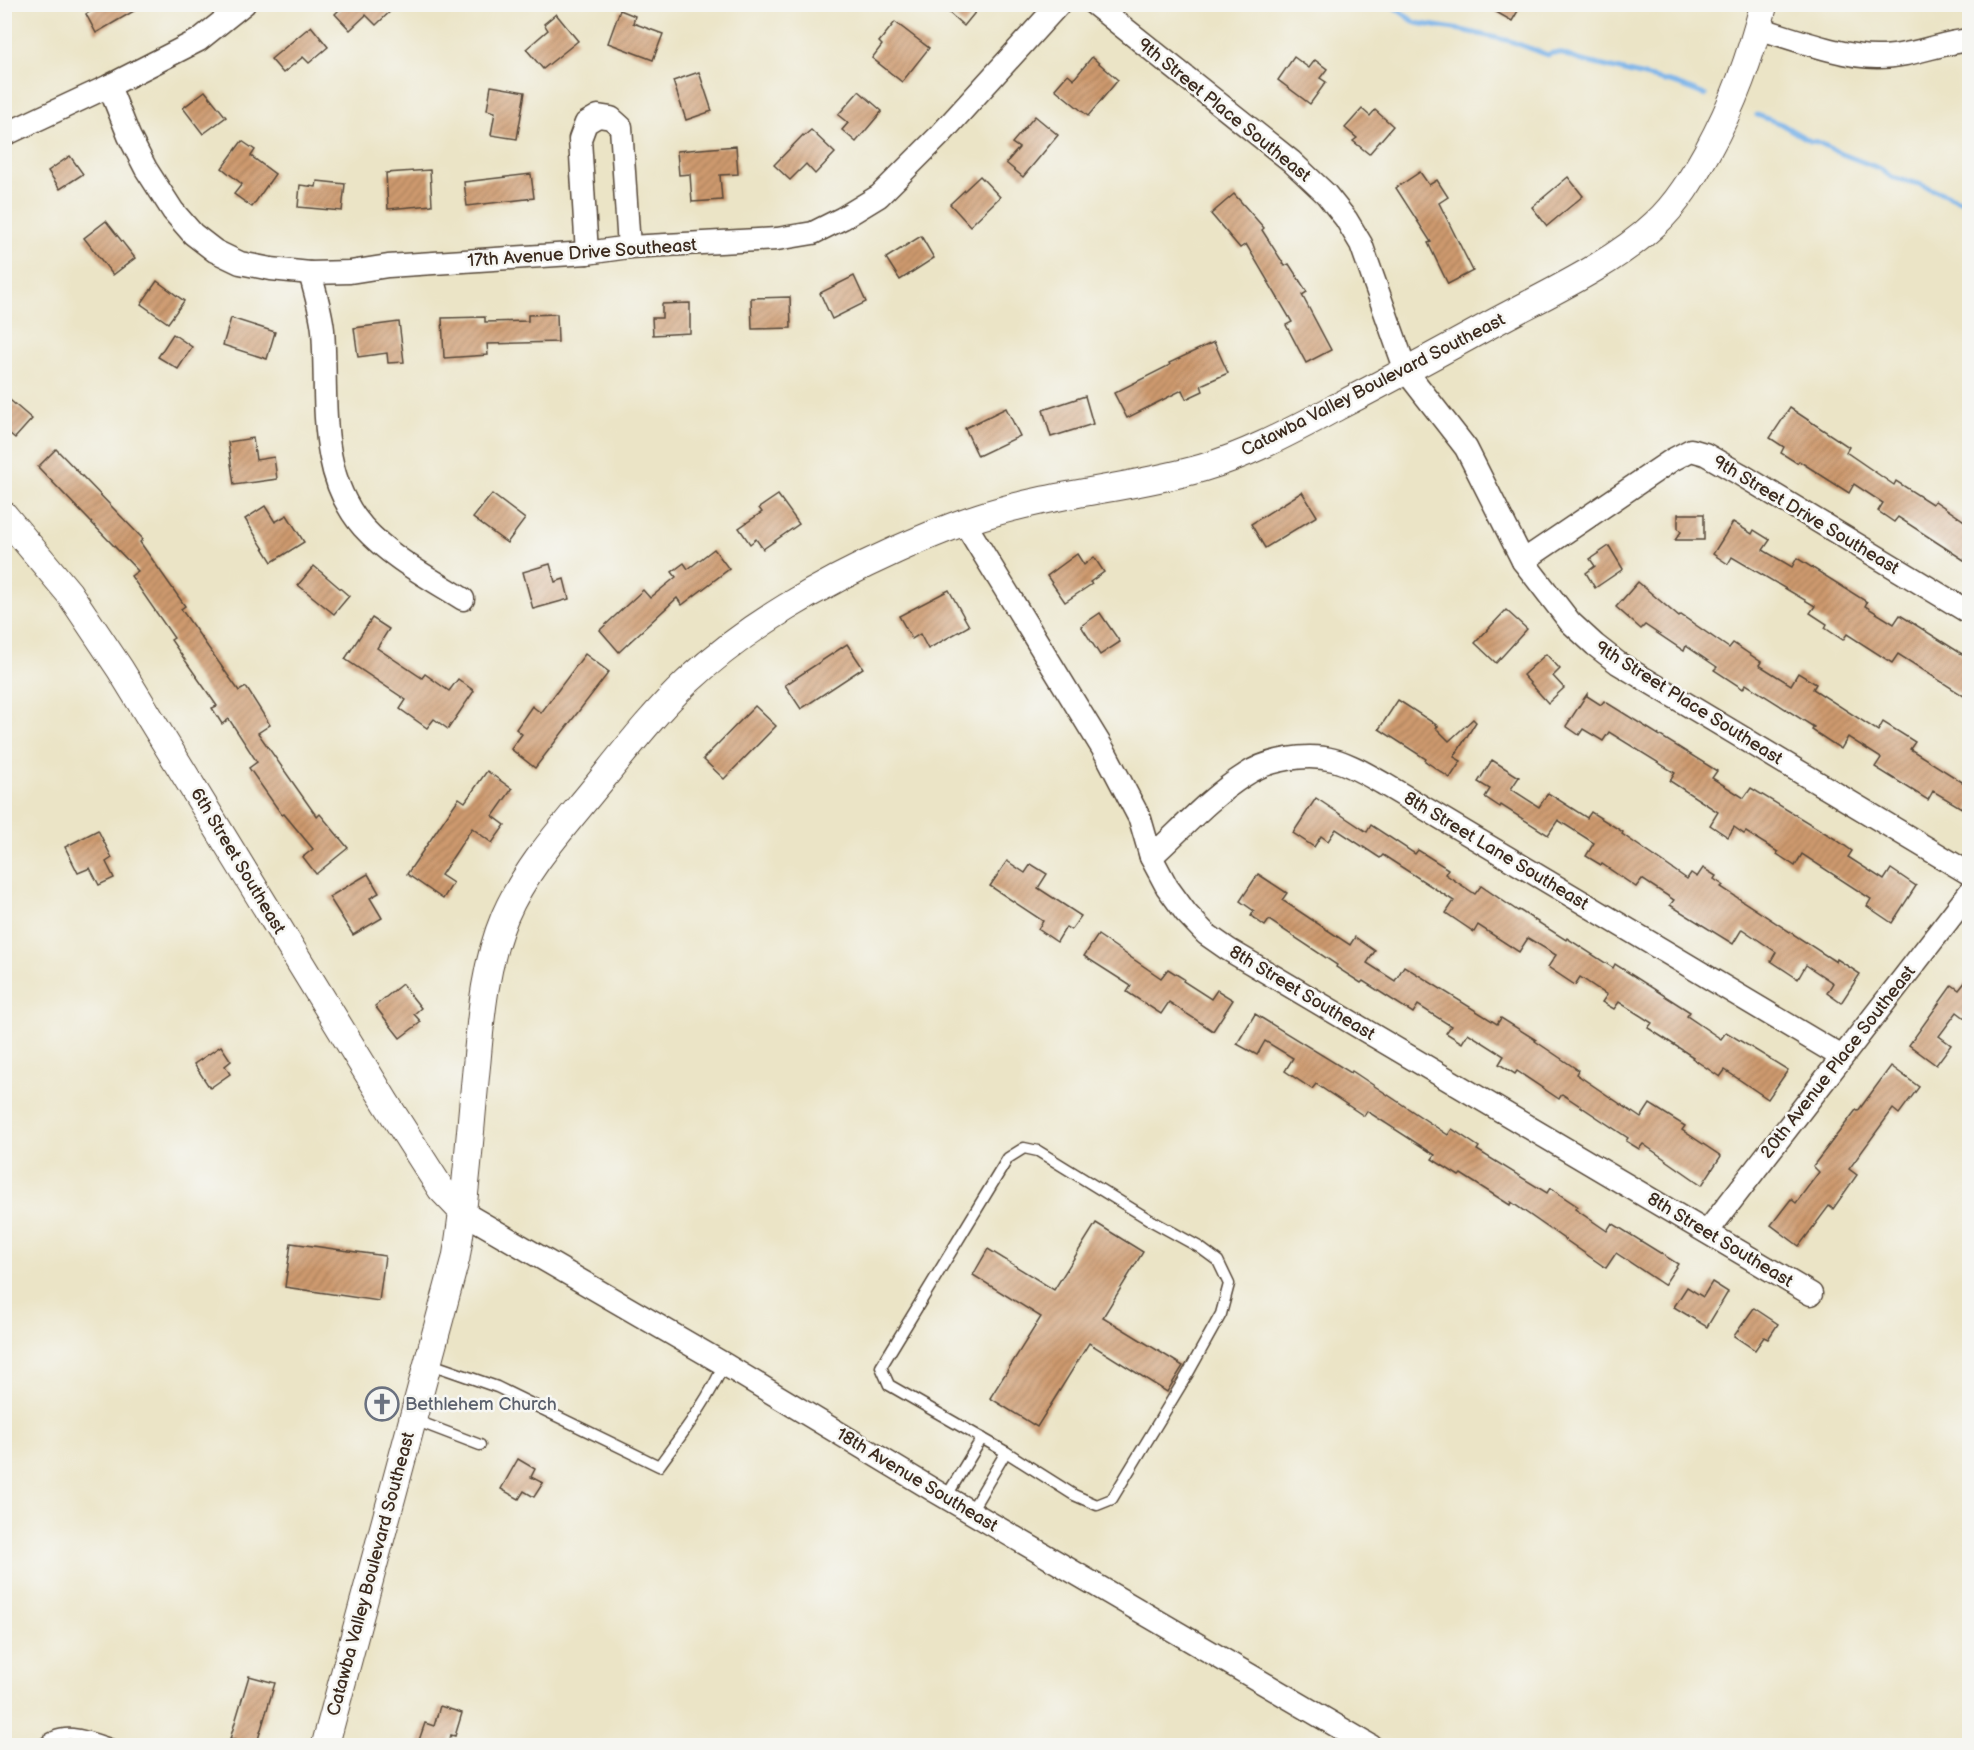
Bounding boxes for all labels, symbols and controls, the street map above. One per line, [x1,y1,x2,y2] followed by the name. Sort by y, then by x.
[1133,34,1315,187] street label: 9th Street Place Southeast
[467,234,698,271] street label: 17th Avenue Drive Southeast
[1238,309,1509,461] street label: Catawba Valley Boulevard Southeast
[1709,451,1903,579] street label: 9th Street Drive Southeast
[1592,637,1787,770] street label: 9th Street Place Southeast
[186,784,290,938] street label: 6th Street Southeast
[1400,787,1593,915] street label: 8th Street Lane Southeast
[1225,941,1379,1045] street label: 8th Street Southeast
[1756,961,1920,1163] street label: 20th Avenue Place Southeast
[1643,1188,1797,1292] street label: 8th Street Southeast
[364,1386,400,1422] church icon: Bethlehem Church
[405,1394,557,1415] place label: Bethlehem Church
[833,1423,1002,1537] street label: 18th Avenue Southeast
[323,1429,419,1718] street label: Catawba Valley Boulevard Southeast

